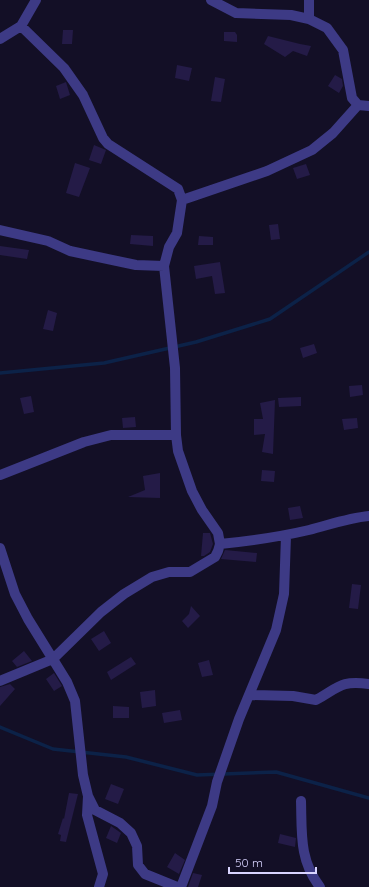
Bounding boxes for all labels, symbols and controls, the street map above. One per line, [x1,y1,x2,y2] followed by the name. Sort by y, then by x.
[229,849,316,875] scale bar
[235,855,263,870] text: 50 m

